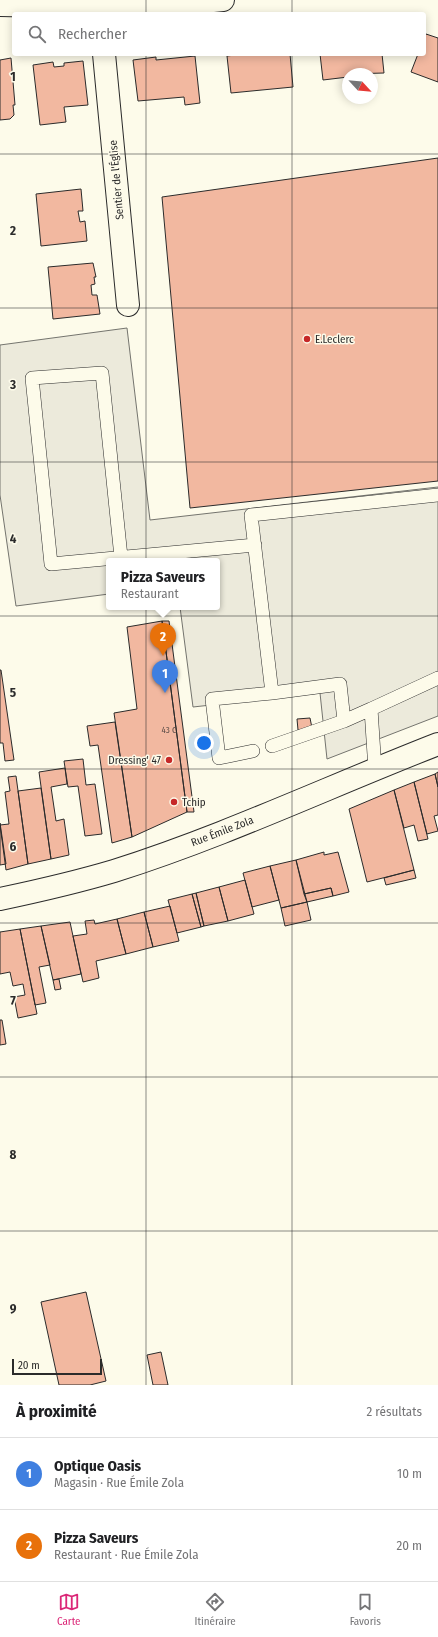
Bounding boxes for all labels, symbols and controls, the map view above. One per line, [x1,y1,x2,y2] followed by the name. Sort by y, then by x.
[12,12,426,56] search box
[26,23,48,45] icon: search
[58,25,127,43] text: Rechercher
[342,68,378,104] north arrow
[10,69,16,84] text: 1
[106,140,126,220] street label: Sentier de l'Église
[9,223,16,238] text: 2
[315,333,354,346] place label: E.Leclerc
[302,334,312,344] marker: E.Leclerc
[9,377,16,392] text: 3
[10,531,17,546] text: 4
[106,558,220,610] popup
[121,568,205,586] text: Pizza Saveurs
[121,586,179,601] text: Restaurant
[150,623,176,656] pin: 2
[152,660,178,693] pin: 1
[10,685,16,700] text: 5
[162,725,177,735] house number: 43 C
[194,733,214,753] your location
[108,754,162,767] place label: Dressing' 47
[164,755,174,765] marker: Dressing' 47
[182,796,206,809] place label: Tchip
[169,797,179,807] marker: Tchip
[189,813,255,849] street label: Rue Émile Zola
[10,839,17,854] text: 6
[10,993,16,1008] text: 7
[10,1147,17,1162] text: 8
[10,1301,17,1316] text: 9
[12,1357,102,1376] scale bar
[18,1359,40,1372] text: 20 m
[16,1401,97,1422] text: À proximité
[367,1404,422,1419] text: 2 résultats
[54,1457,141,1475] text: Optique Oasis
[26,1466,32,1481] text: 1
[397,1466,422,1481] text: 10 m
[54,1475,184,1490] text: Magasin · Rue Émile Zola
[54,1529,138,1547] text: Pizza Saveurs
[26,1538,32,1553] text: 2
[396,1538,422,1553] text: 20 m
[54,1547,199,1562] text: Restaurant · Rue Émile Zola
[57,1591,81,1628] tab: Carte
[195,1591,236,1628] tab: Itinéraire
[350,1591,381,1628] tab: Favoris

